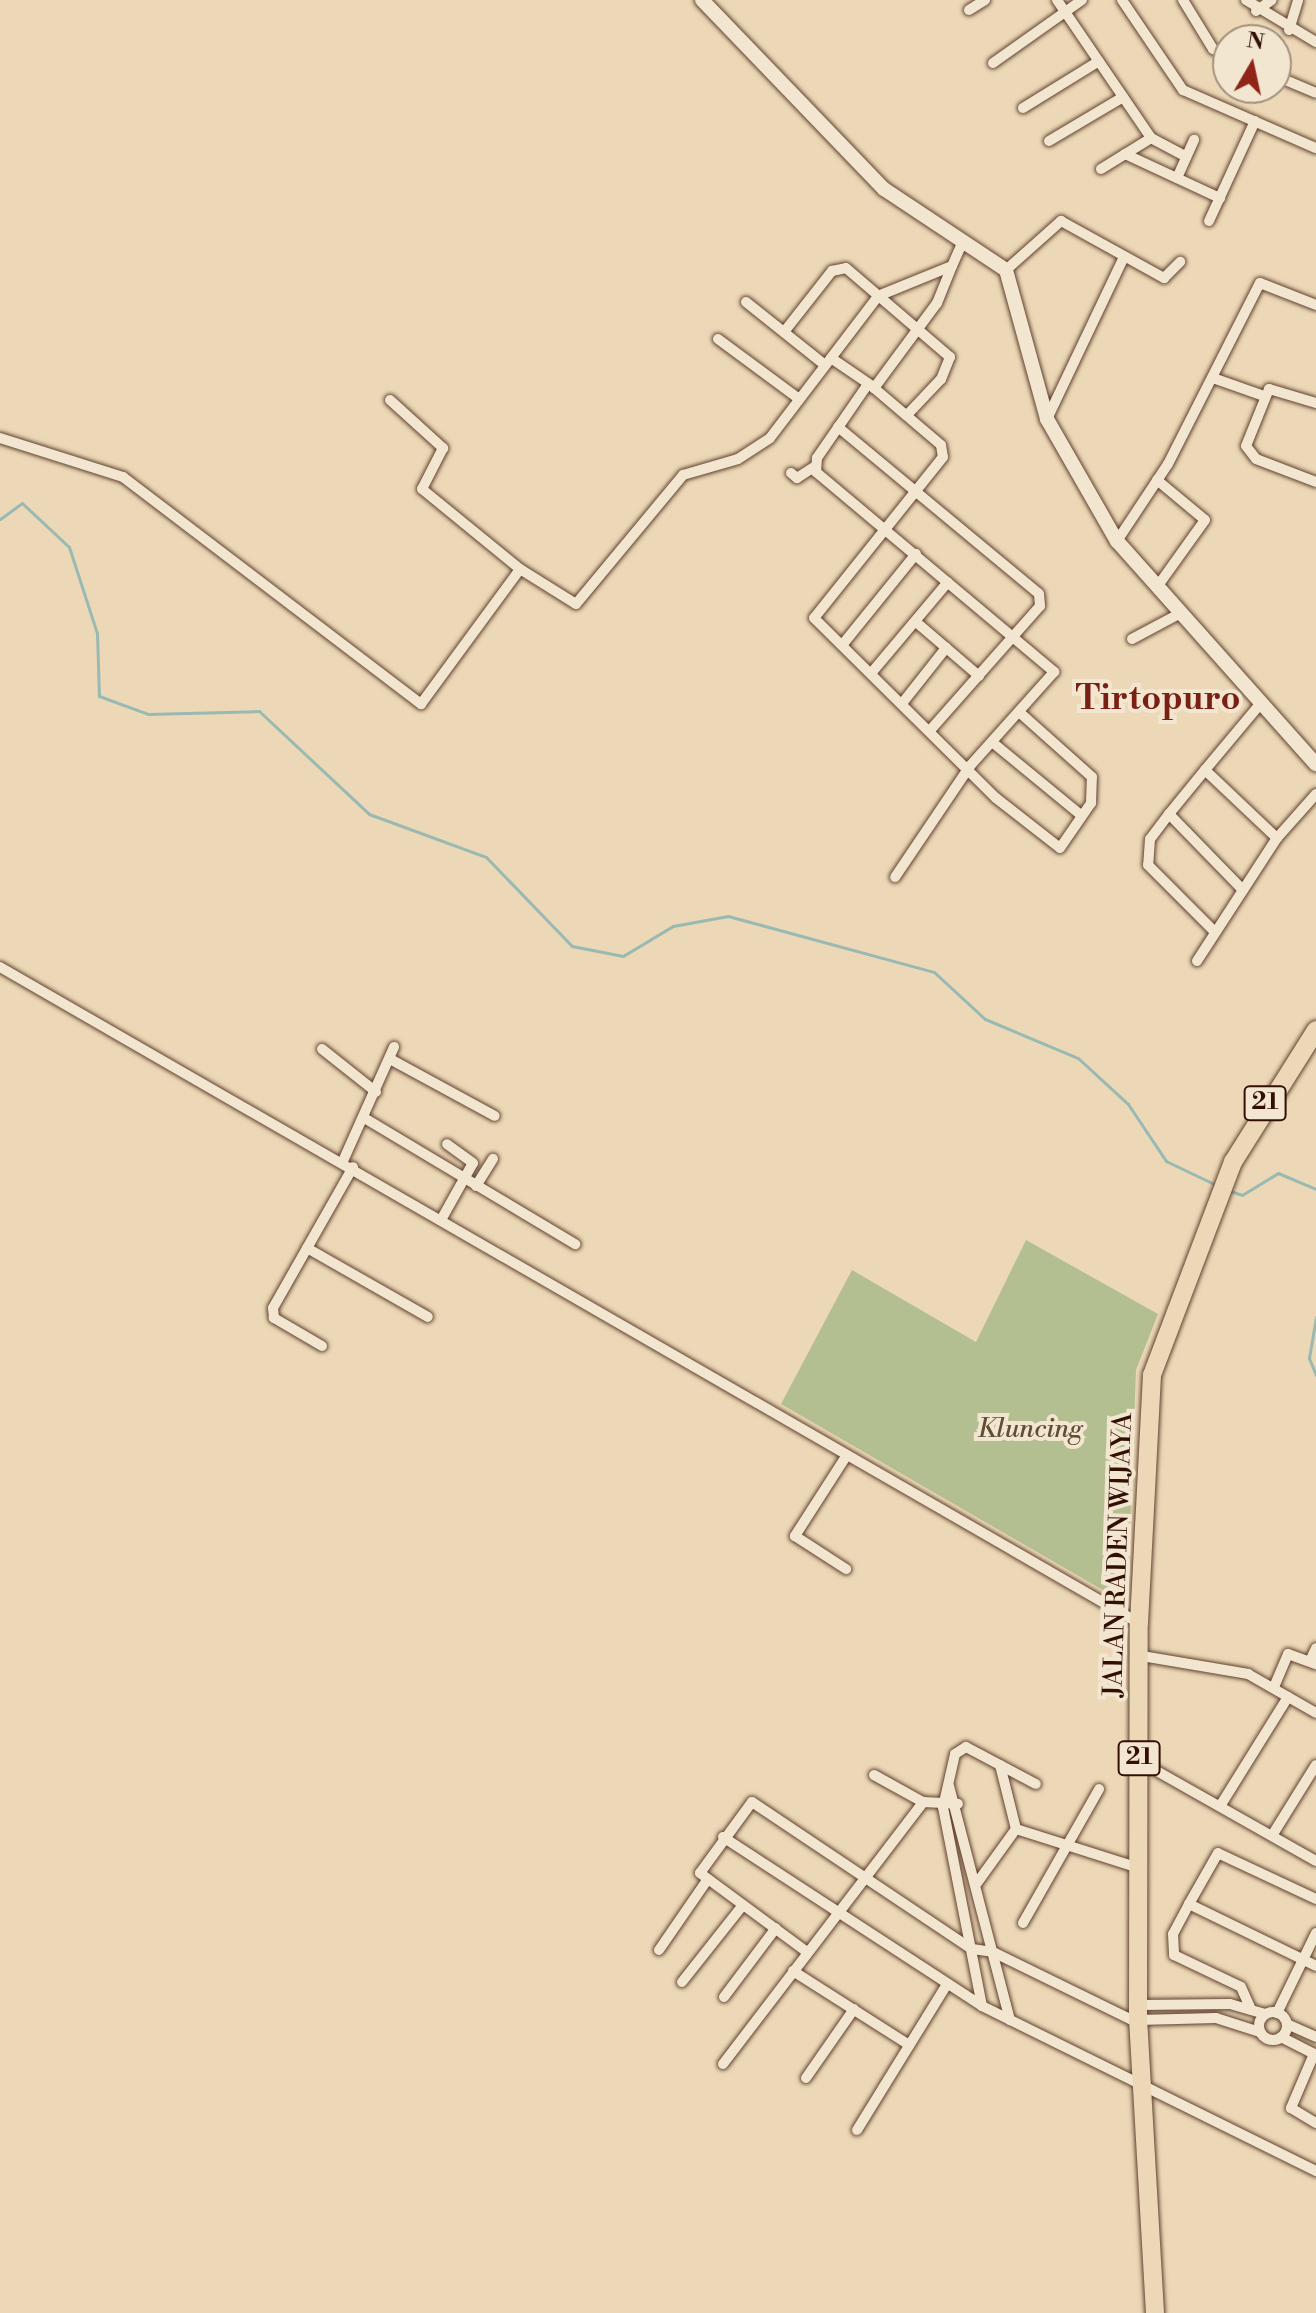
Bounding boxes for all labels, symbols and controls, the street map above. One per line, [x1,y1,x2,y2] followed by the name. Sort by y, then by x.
[1212,24,1292,104] north arrow
[1245,27,1266,56] text: N
[1075,680,1241,720] district label: Tirtopuro
[1243,1083,1287,1123] road number: 21
[1098,1413,1140,1697] street label: JALAN RADEN WIJAYA
[977,1414,1083,1446] park label: Kluncing
[1117,1738,1161,1778] road number: 21

